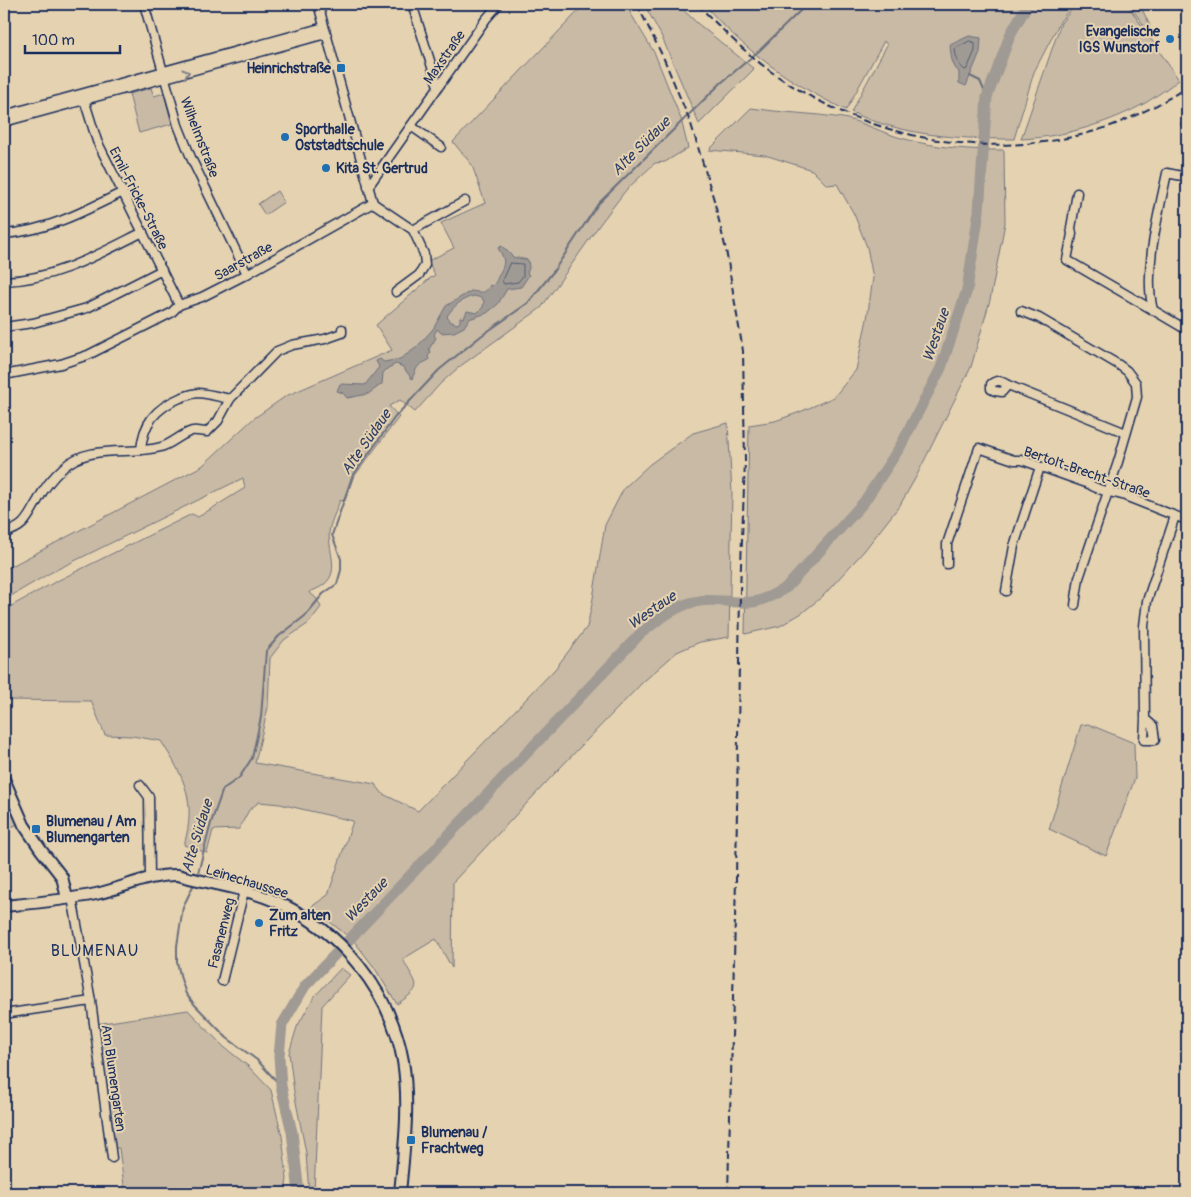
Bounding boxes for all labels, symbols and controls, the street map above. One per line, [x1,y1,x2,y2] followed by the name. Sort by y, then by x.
[25,22,120,54] scale bar
[1079,23,1161,56] place label: Evangelische IGS Wunstorf
[420,27,469,87] street label: Maxstraße
[32,31,75,50] text: 100 m
[1164,33,1176,45] marker: Evangelische IGS Wunstorf
[246,60,332,77] place label: Heinrichstraße
[335,62,347,74] marker: Heinrichstraße
[182,68,190,79] one-way arrow
[176,95,223,180] street label: Wilhelmstraße
[608,112,676,180] water label: Alte Südaue
[295,121,385,154] place label: Sporthalle Oststadtschule
[279,131,291,143] marker: Sporthalle Oststadtschule
[105,144,172,253] street label: Emil-Fricke-Straße
[336,160,428,177] place label: Kita St. Gertrud
[320,162,332,174] marker: Kita St. Gertrud
[211,238,275,284] street label: Saarstraße
[919,305,955,364] water label: Westaue
[337,405,397,479] water label: Alte Südaue
[1021,443,1152,502] street label: Bertolt-Brecht-Straße
[624,586,681,634] water label: Westaue
[177,796,218,875] water label: Alte Südaue
[46,813,137,846] place label: Blumenau / Am Blumengarten
[30,823,42,835] marker: Blumenau / Am Blumengarten
[204,861,290,902] street label: Leinechaussee
[341,873,393,927] water label: Westaue
[204,896,238,970] street label: Fasanenweg
[269,907,331,940] place label: Zum alten Fritz
[253,917,265,929] marker: Zum alten Fritz
[51,941,139,961] district label: BLUMENAU
[98,1023,129,1133] street label: Am Blumengarten
[421,1124,487,1157] place label: Blumenau / Frachtweg
[405,1134,417,1146] marker: Blumenau / Frachtweg

